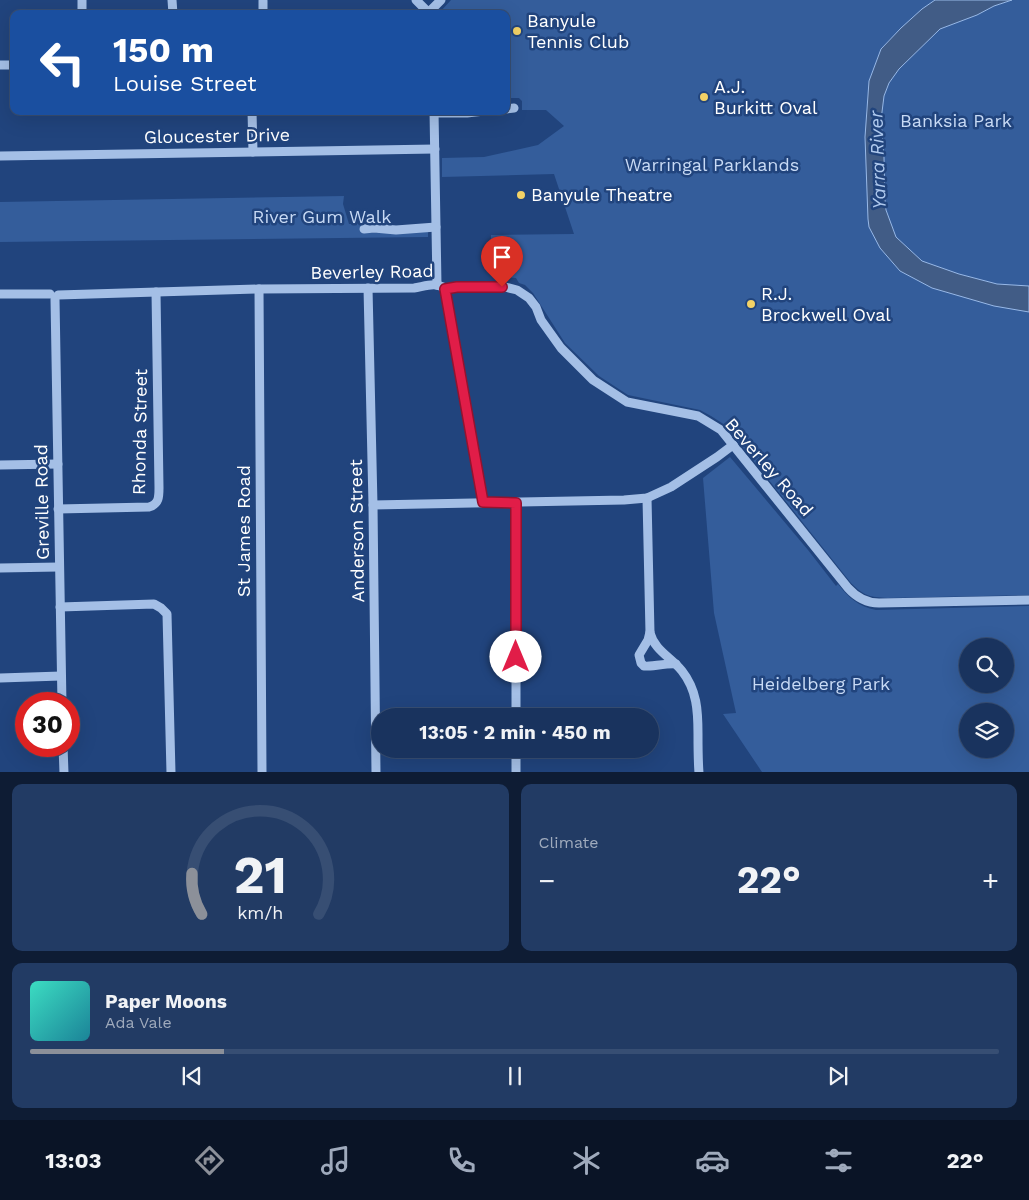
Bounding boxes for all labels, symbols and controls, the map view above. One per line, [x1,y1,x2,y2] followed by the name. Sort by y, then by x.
[527,10,629,52] place label: Banyule Tennis Club
[511,25,523,37] marker: Banyule Tennis Club
[113,29,214,71] text: 150 m
[30,30,95,95] icon: left
[113,71,256,96] text: Louise Street
[714,76,818,118] place label: A.J. Burkitt Oval
[698,91,710,103] marker: A.J. Burkitt Oval
[864,110,891,210] water label: Yarra River
[900,110,1012,131] park label: Banksia Park
[144,124,290,147] street label: Gloucester Drive
[625,154,799,175] park label: Warringal Parklands
[531,184,673,205] place label: Banyule Theatre
[515,189,527,201] marker: Banyule Theatre
[253,206,391,227] park label: River Gum Walk
[481,236,523,287] pin
[488,243,516,271] icon: arrive
[310,260,434,283] street label: Beverley Road
[761,283,891,325] place label: R.J. Brockwell Oval
[745,298,757,310] marker: R.J. Brockwell Oval
[128,368,151,495] street label: Rhonda Street
[721,413,818,520] street label: Beverley Road
[30,444,53,560] street label: Greville Road
[345,459,368,603] street label: Anderson Street
[233,465,254,597] street label: St James Road
[489,630,541,682] position arrow
[959,638,1014,758] map controls
[959,638,1014,693] button: search
[752,673,890,694] park label: Heidelberg Park
[15,692,80,757] speed limit sign: 30
[959,703,1014,758] button: layers
[419,721,611,744] text: 13:05 · 2 min · 450 m
[539,833,599,852] text: Climate
[234,845,287,906] text: 21
[737,858,801,902] text: 22°
[539,864,555,897] text: −
[982,864,999,897] text: +
[237,902,283,923] text: km/h
[105,990,227,1013] text: Paper Moons
[105,1013,172,1032] text: Ada Vale
[178,1062,206,1090] icon: previous
[501,1062,529,1090] icon: pause
[824,1062,852,1090] icon: next
[192,1143,227,1178] icon: directions
[318,1143,353,1178] icon: music
[444,1143,479,1178] icon: phone
[569,1143,604,1178] icon: climate
[695,1143,730,1178] icon: car
[821,1143,856,1178] icon: filters
[45,1148,102,1173] text: 13:03
[946,1148,984,1173] text: 22°

